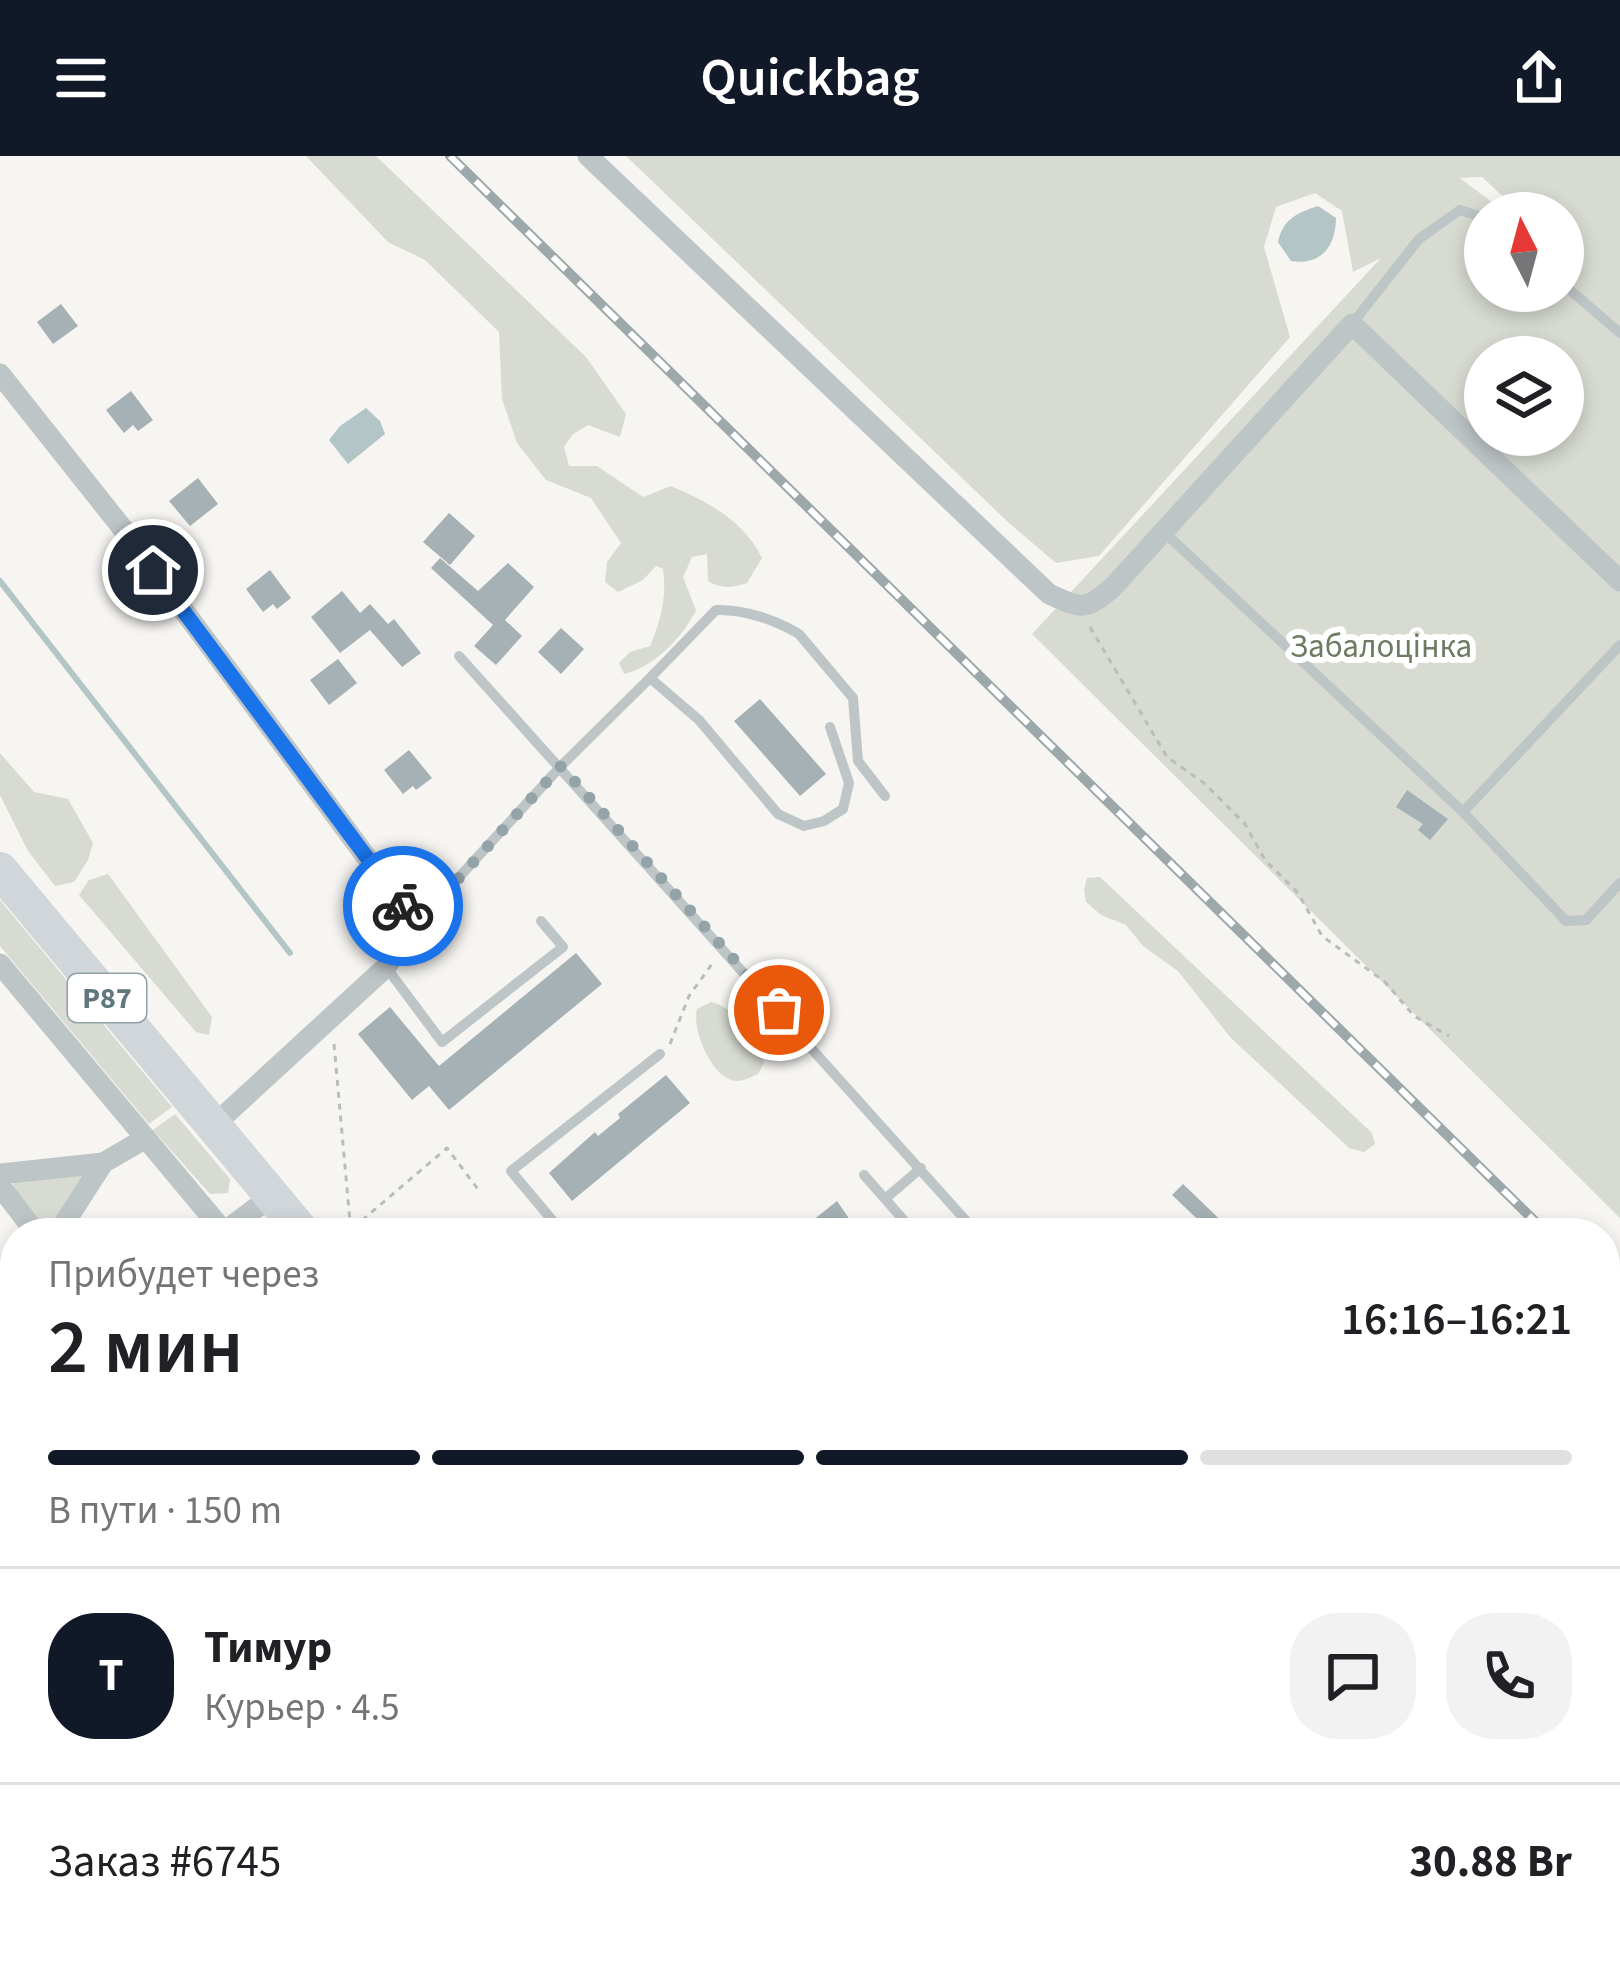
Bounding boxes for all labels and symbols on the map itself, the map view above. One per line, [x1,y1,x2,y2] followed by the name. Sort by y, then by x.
[1464,192,1584,312] north arrow
[102,519,204,621] pin
[1290,623,1472,670] park label: Забалоцінка
[343,846,463,966] courier
[728,959,830,1061] pin
[68,974,146,1022] road number: Р87

